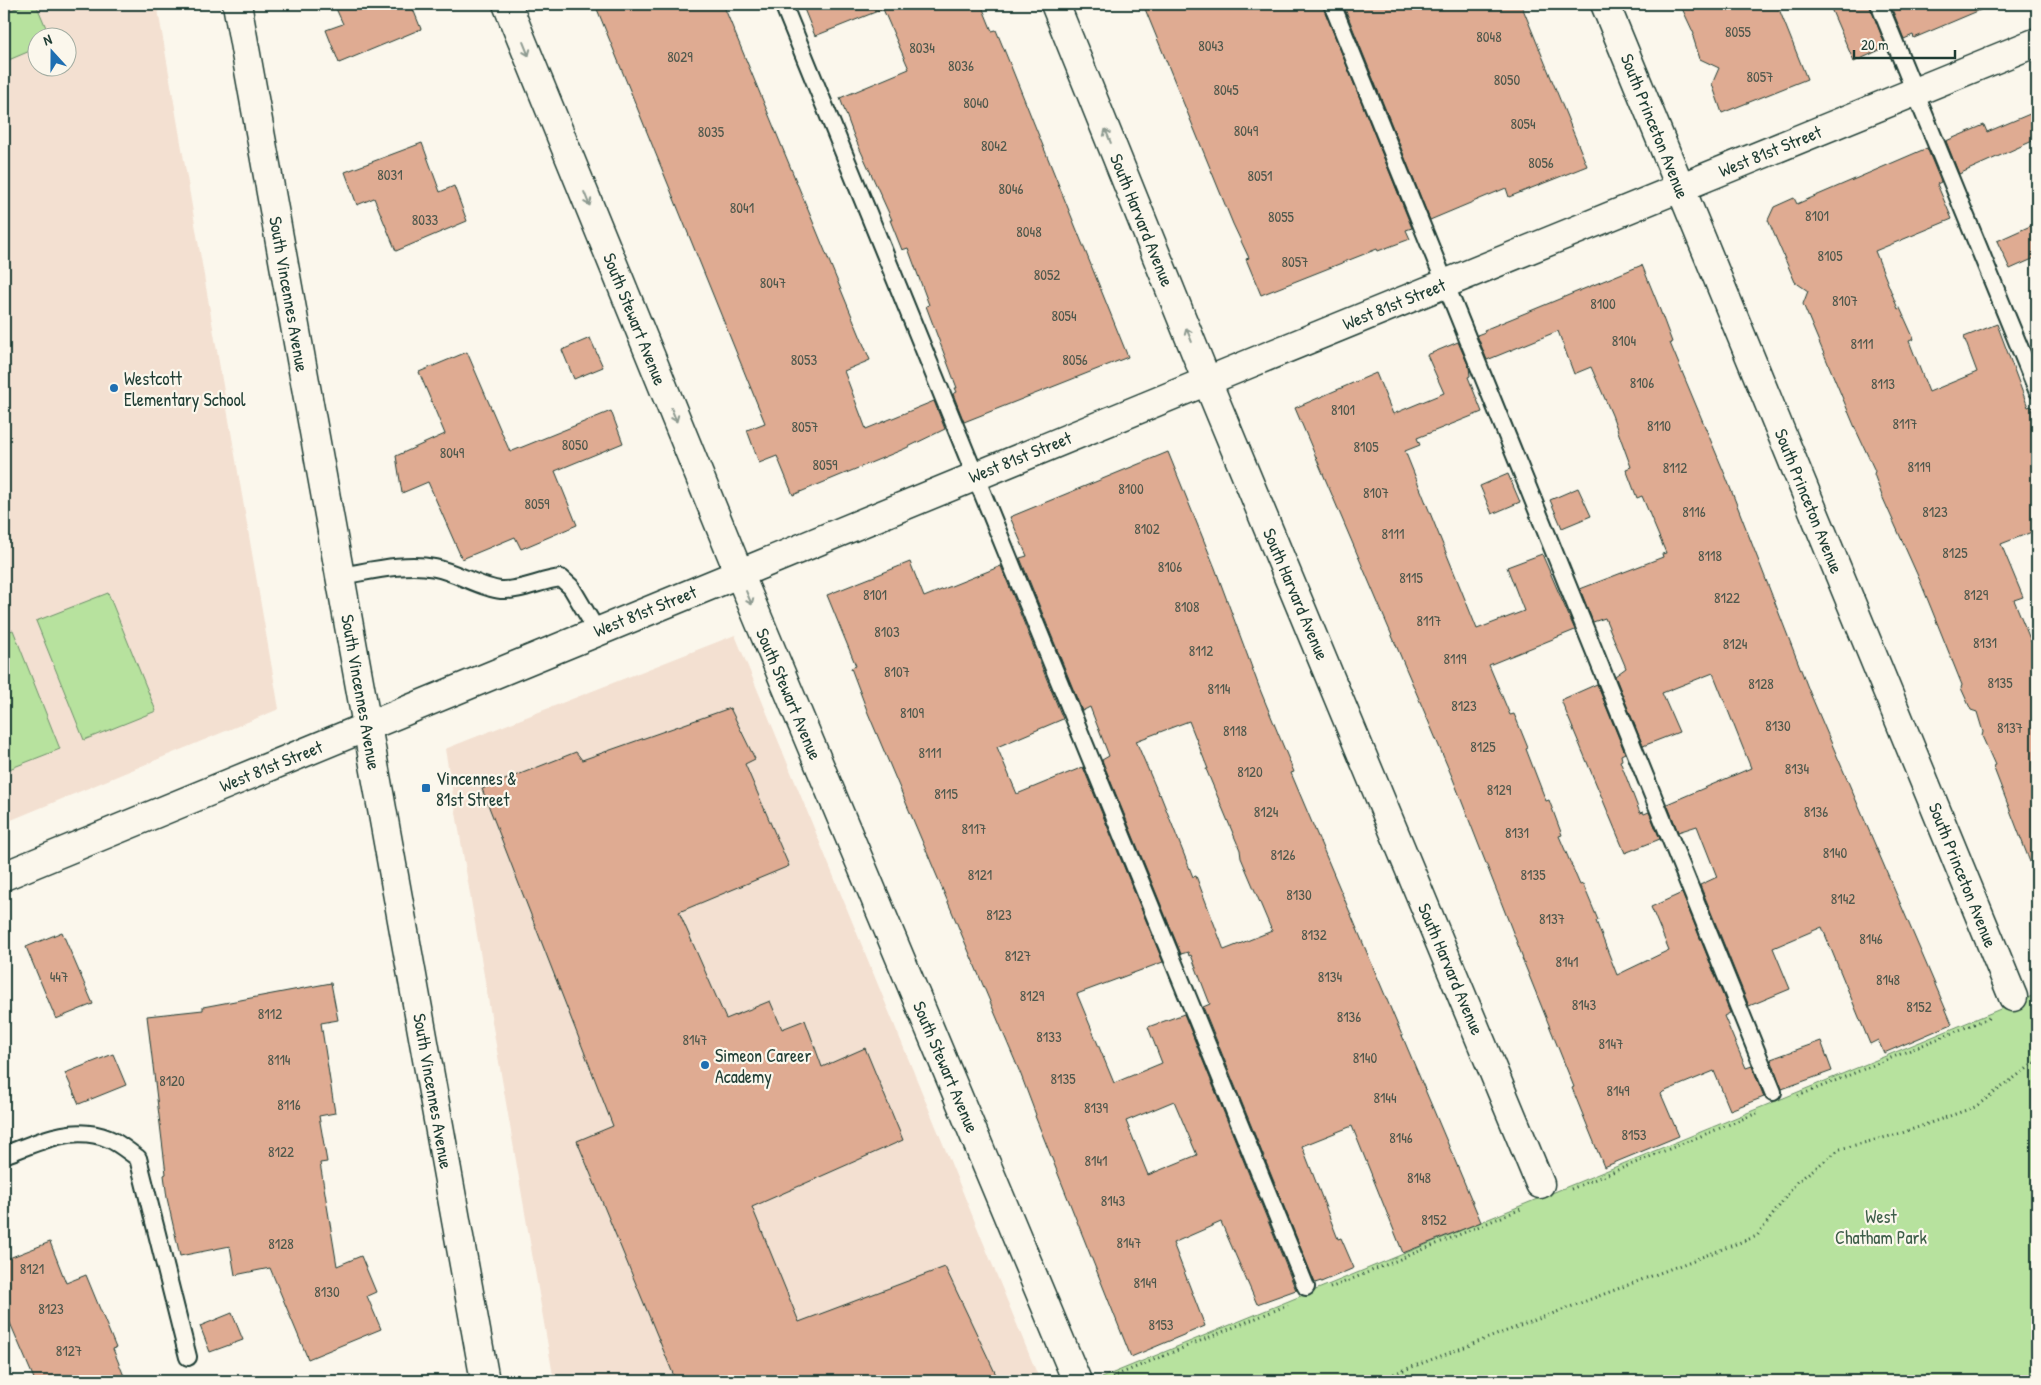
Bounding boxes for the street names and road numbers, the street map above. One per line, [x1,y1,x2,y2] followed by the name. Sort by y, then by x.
[1615,50,1695,202] street label: South Princeton Avenue
[1715,119,1826,183] street label: West 81st Street
[1104,150,1180,290] street label: South Harvard Avenue
[263,214,315,374] street label: South Vincennes Avenue
[597,249,673,389] street label: South Stewart Avenue
[1339,272,1450,336] street label: West 81st Street
[965,425,1076,489] street label: West 81st Street
[1769,425,1849,577] street label: South Princeton Avenue
[1257,524,1335,664] street label: South Harvard Avenue
[590,579,701,643] street label: West 81st Street
[335,612,387,772] street label: South Vincennes Avenue
[750,624,828,764] street label: South Stewart Avenue
[216,734,327,798] street label: West 81st Street
[1923,799,2003,951] street label: South Princeton Avenue
[1412,899,1490,1039] street label: South Harvard Avenue
[907,997,985,1137] street label: South Stewart Avenue
[407,1011,459,1171] street label: South Vincennes Avenue

